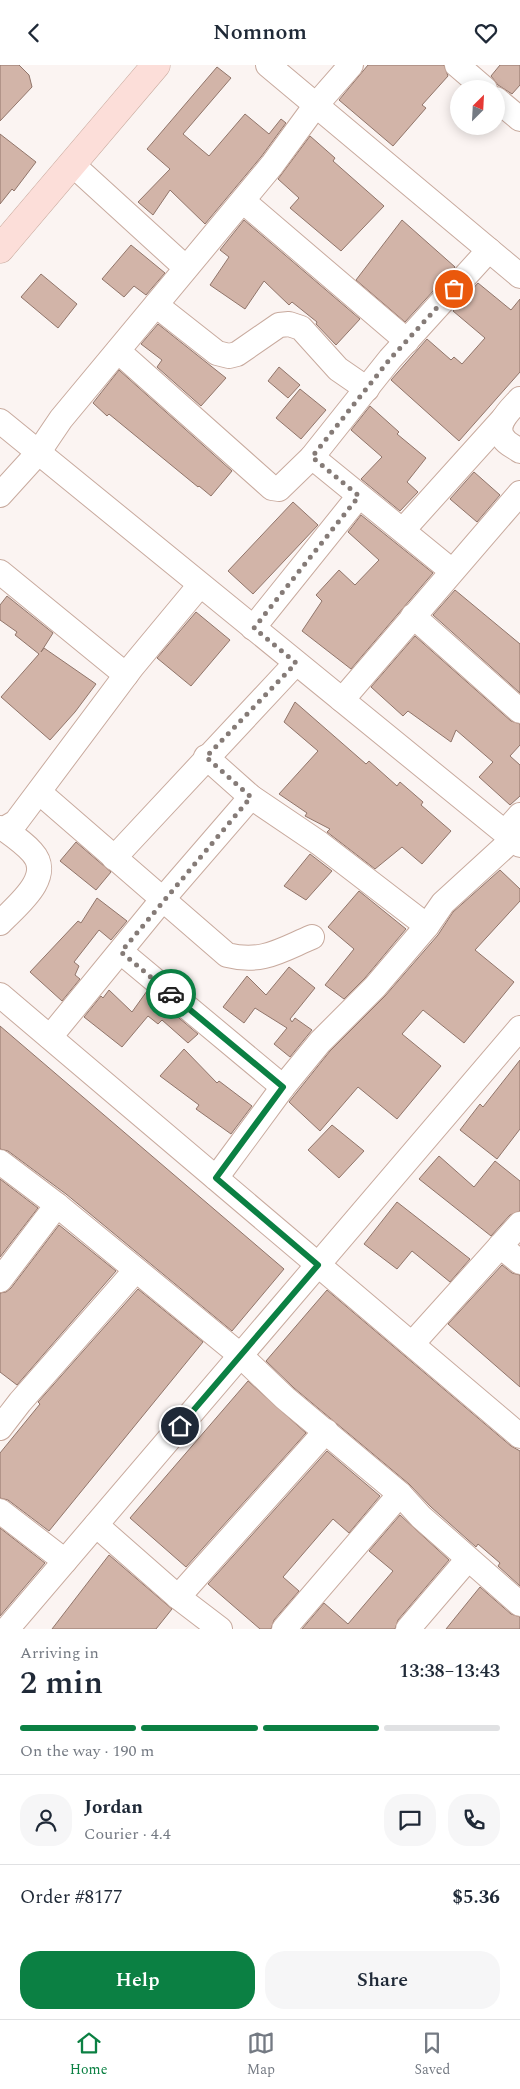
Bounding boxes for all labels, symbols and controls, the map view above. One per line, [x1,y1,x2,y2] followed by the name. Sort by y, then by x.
[213,16,307,49] text: Nomnom
[20,19,48,47] icon: back
[472,19,500,47] icon: heart
[450,80,505,135] north arrow
[450,80,505,135] map controls
[433,268,475,310] pin
[440,275,468,303] icon: bag
[146,969,196,1019] courier
[157,980,185,1008] icon: car
[159,1405,201,1447] pin
[166,1412,194,1440] icon: home
[20,1641,99,1665] text: Arriving in
[399,1657,500,1686] text: 13:38–13:43
[20,1659,103,1708] text: 2 min
[20,1739,154,1763] text: On the way · 190 m
[84,1793,143,1822] text: Jordan
[20,1794,72,1846] button: person
[384,1794,436,1846] button: chat
[448,1794,500,1846] button: phone
[84,1822,171,1846] text: Courier · 4.4
[20,1883,123,1912] text: Order #8177
[452,1883,500,1912] text: $5.36
[20,1951,255,2009] button: Help
[265,1951,500,2009] button: Share
[70,2029,107,2080] tab: Home
[247,2029,275,2080] tab: Map
[414,2029,450,2080] tab: Saved

